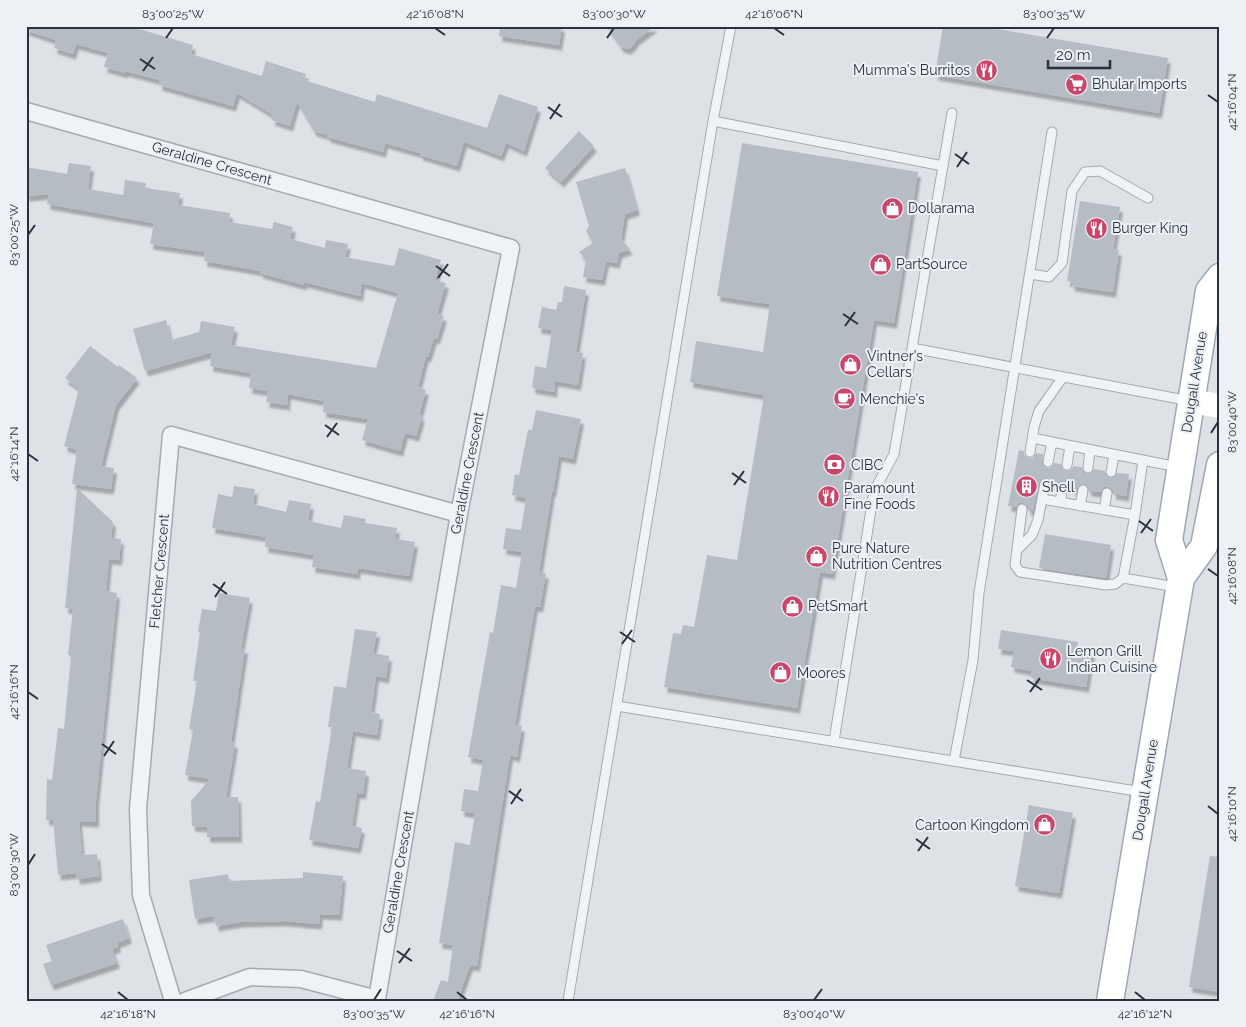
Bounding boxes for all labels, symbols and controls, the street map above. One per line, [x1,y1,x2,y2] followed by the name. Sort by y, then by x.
[142,7,204,21] text: 83°00'25"W
[406,7,464,21] text: 42°16'08"N
[583,7,646,21] text: 83°00'30"W
[745,7,803,21] text: 42°16'06"N
[1023,7,1086,21] text: 83°00'35"W
[1048,38,1111,70] scale bar
[1056,46,1091,64] text: 20 m
[974,58,998,82] restaurant icon: Mumma's Burritos
[853,62,970,78] place label: Mumma's Burritos
[1064,72,1088,96] supermarket icon: Bhular Imports
[1225,73,1239,131] text: 42°16'04"N
[1092,76,1187,92] place label: Bhular Imports
[150,138,274,188] street label: Geraldine Crescent
[880,196,904,220] shop icon: Dollarama
[908,200,975,216] place label: Dollarama
[7,204,21,266] text: 83°00'25"W
[1084,216,1108,240] restaurant icon: Burger King
[1112,220,1188,236] place label: Burger King
[868,252,892,276] shop icon: PartSource
[896,256,968,272] place label: PartSource
[1178,330,1210,434] street label: Dougall Avenue
[867,348,923,380] place label: Vintner's Cellars
[839,352,863,376] shop icon: Vintner's Cellars
[832,387,856,411] cafe icon: Menchie's
[1225,390,1239,453] text: 83°00'40"W
[860,391,925,407] place label: Menchie's
[447,410,487,535] street label: Geraldine Crescent
[7,427,21,481] text: 42°16'14"N
[823,453,847,477] bank icon: CIBC
[851,457,883,473] place label: CIBC
[1014,475,1038,499] building icon: Shell
[1042,479,1075,495] place label: Shell
[844,480,915,512] place label: Paramount Fine Foods
[816,484,840,508] restaurant icon: Paramount Fine Foods
[146,513,172,629] street label: Fletcher Crescent
[832,540,942,572] place label: Pure Nature Nutrition Centres
[804,544,828,568] shop icon: Pure Nature Nutrition Centres
[1225,547,1239,605] text: 42°16'08"N
[780,594,804,618] shop icon: PetSmart
[808,598,868,614] place label: PetSmart
[1067,643,1157,675] place label: Lemon Grill Indian Cuisine
[1039,647,1063,671] restaurant icon: Lemon Grill Indian Cuisine
[769,661,793,685] shop icon: Moores
[7,664,21,720] text: 42°16'16"N
[797,665,846,681] place label: Moores
[1129,738,1161,842] street label: Dougall Avenue
[1225,786,1239,842] text: 42°16'10"N
[379,809,417,935] street label: Geraldine Crescent
[1033,813,1057,837] shop icon: Cartoon Kingdom
[915,817,1029,833] place label: Cartoon Kingdom
[7,833,21,896] text: 83°00'30"W
[100,1007,156,1021] text: 42°16'18"N
[343,1007,406,1021] text: 83°00'35"W
[439,1007,495,1021] text: 42°16'16"N
[783,1007,846,1021] text: 83°00'40"W
[1118,1007,1172,1021] text: 42°16'12"N

